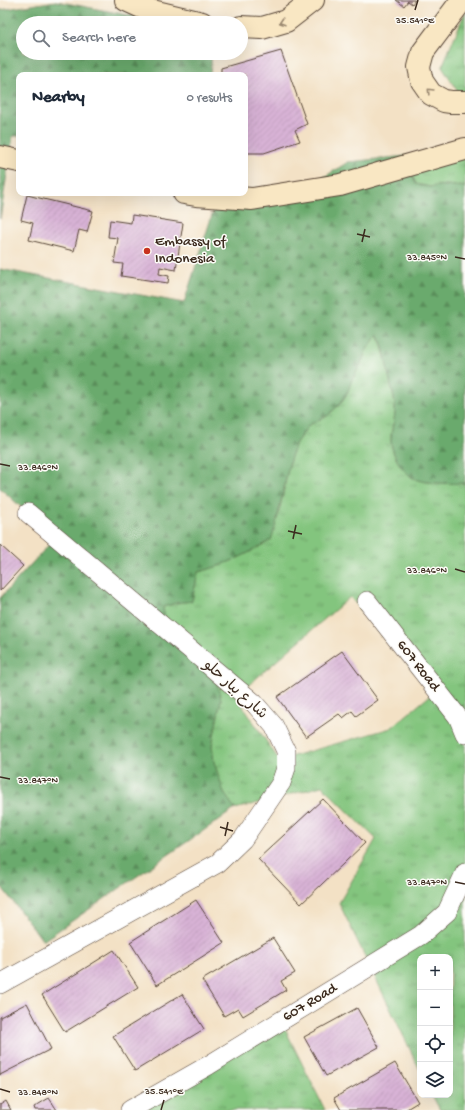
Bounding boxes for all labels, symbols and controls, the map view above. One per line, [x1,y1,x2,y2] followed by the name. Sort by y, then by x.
[395,15,435,27] text: 35.541°E
[16,16,248,60] search box
[278,17,285,26] one-way arrow
[30,27,52,49] icon: search
[62,29,136,47] text: Search here
[32,88,85,108] text: Nearby
[427,88,434,96] one-way arrow
[186,91,232,106] text: 0 results
[155,233,227,268] place label: Embassy of Indonesia
[142,246,152,256] marker: Embassy of Indonesia
[406,252,447,264] text: 33.845°N
[17,462,58,474] text: 33.846°N
[406,565,447,577] text: 33.846°N
[392,637,444,696] street label: 607 Road
[199,656,271,723] street label: شارع بيار حلو
[17,775,58,787] text: 33.847°N
[406,877,447,889] text: 33.847°N
[417,954,453,1098] map controls
[417,954,453,990] button: +
[280,979,341,1026] street label: 607 Road
[417,990,453,1026] button: −
[417,1026,453,1062] button: locate
[417,1062,453,1098] button: layers
[144,1086,184,1098] text: 35.541°E
[17,1087,59,1099] text: 33.848°N

